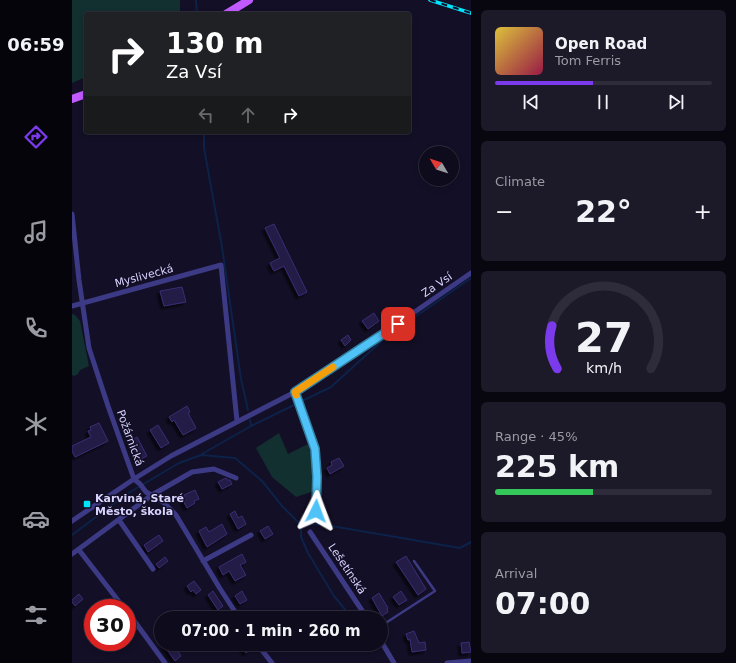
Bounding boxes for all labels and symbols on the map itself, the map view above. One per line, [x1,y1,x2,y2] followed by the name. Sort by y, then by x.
[419,146,459,186] north arrow
[113,262,175,290] street label: Myslivecká
[419,270,456,300] street label: Za Vsí
[381,307,415,341] pin
[114,408,146,468] street label: Požárnická
[295,490,337,532] position arrow
[95,492,184,518] place label: Karviná, Staré Město, škola
[82,499,92,509] marker: Karviná, Staré Město, škola
[325,541,369,597] street label: Lešetínská
[84,599,136,651] speed limit sign: 30

